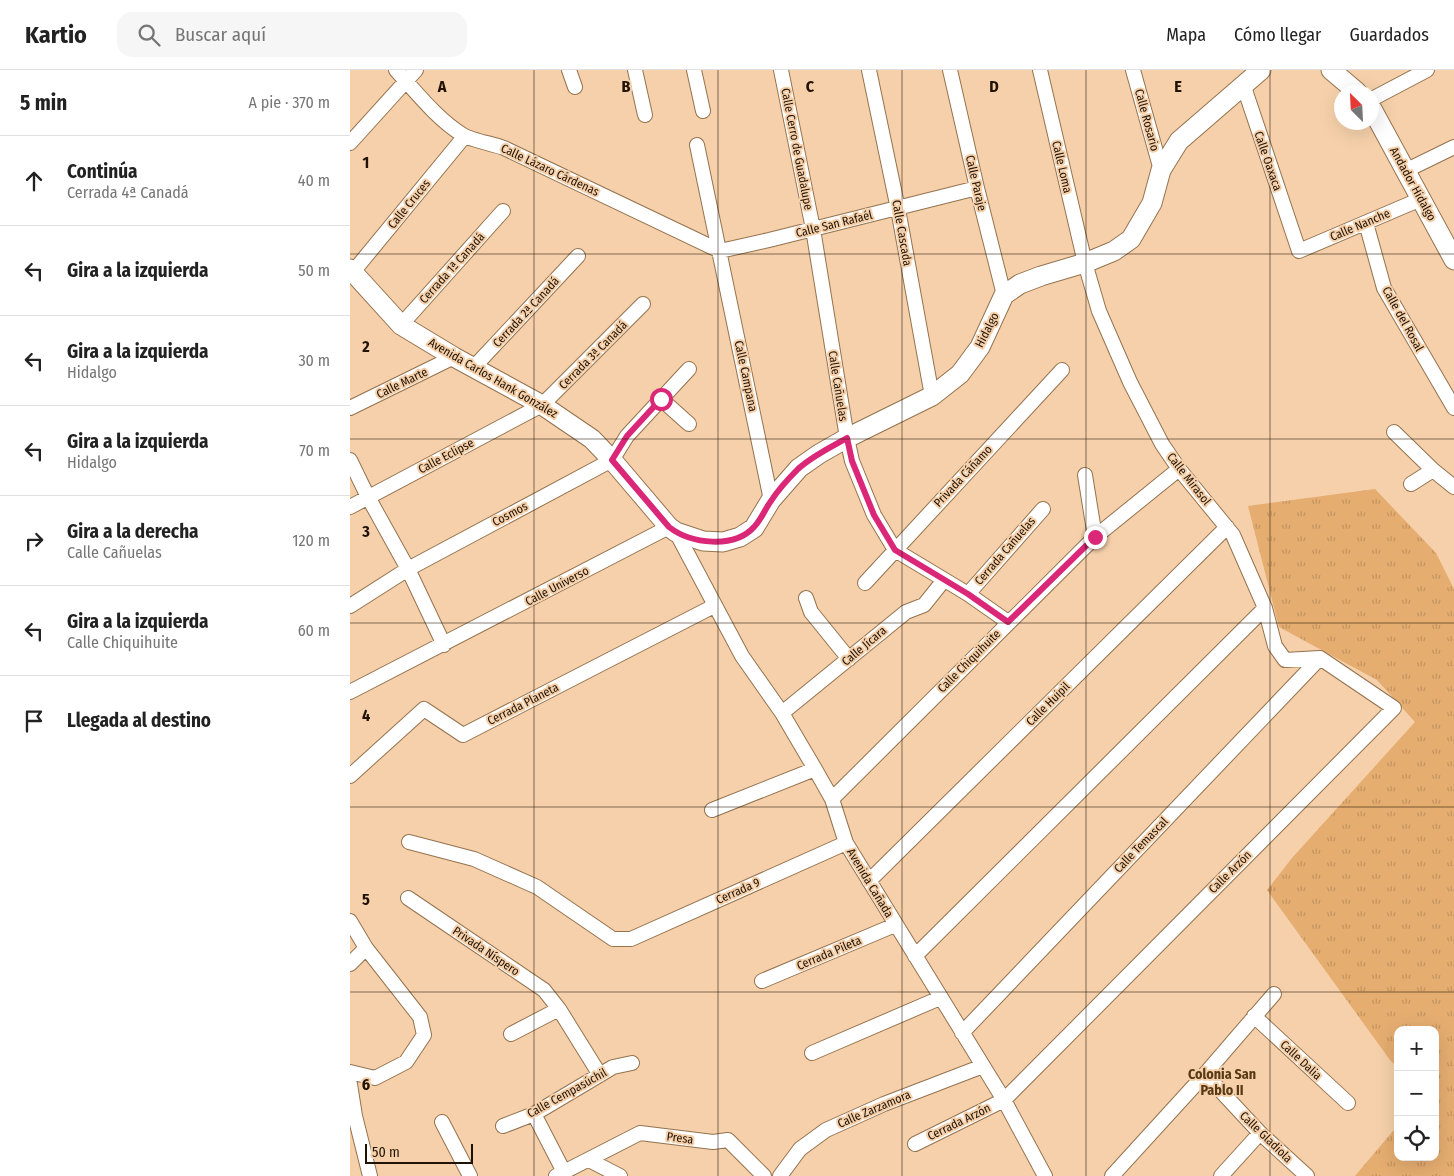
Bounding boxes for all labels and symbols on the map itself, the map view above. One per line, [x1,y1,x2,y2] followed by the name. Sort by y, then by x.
[437,77,447,96] text: A
[622,77,631,96] text: B
[989,77,999,96] text: D
[1174,77,1182,96] text: E
[1334,85,1379,130] north arrow
[778,87,816,211] street label: Calle Cerro de Guadalupe
[1132,87,1162,153] street label: Calle Rosario
[1251,129,1285,193] street label: Calle Oaxaca
[1049,139,1075,195] street label: Calle Loma
[499,141,601,199] street label: Calle Lázaro Cárdenas
[1387,145,1439,223] street label: Andador Hidalgo
[363,153,369,172] text: 1
[963,154,989,212] street label: Calle Paraje
[385,177,433,231] street label: Calle Cruces
[889,199,915,267] street label: Calle Cascada
[1328,206,1392,244] street label: Calle Nanche
[794,208,874,240] street label: Calle San Rafaél
[417,230,487,306] street label: Cerrada 1ª Canadá
[490,274,562,350] street label: Cerrada 2ª Canadá
[1379,284,1427,354] street label: Calle del Rosal
[972,310,1002,350] street label: Hidalgo
[556,318,630,392] street label: Cerrada 3ª Canadá
[426,335,560,421] street label: Avenida Carlos Hank González
[361,337,370,356] text: 2
[732,339,760,413] street label: Calle Campana
[826,350,850,422] street label: Calle Cañuelas
[374,365,430,401] street label: Calle Marte
[650,388,673,411] route start
[416,435,476,476] street label: Calle Eclipse
[931,442,995,510] street label: Privada Cáñamo
[1164,450,1214,508] street label: Calle Mirasol
[490,499,530,529] street label: Cosmos
[972,514,1038,588] street label: Cerrada Cañuelas
[361,522,370,541] text: 3
[1084,526,1107,549] route end
[523,563,591,609] street label: Calle Universo
[839,623,889,669] street label: Calle Jícara
[935,627,1003,695] street label: Calle Chiquihuite
[1023,679,1073,729] street label: Calle Huipil
[485,680,561,728] street label: Cerrada Planeta
[362,706,370,725] text: 4
[1111,814,1171,876] street label: Calle Temascal
[844,846,896,920] street label: Avenida Cañada
[1206,848,1254,896] street label: Calle Arzón
[714,875,762,907] street label: Cerrada 9
[362,890,370,909] text: 5
[450,924,522,978] street label: Privada Níspero
[795,933,864,973] street label: Cerrada Pileta
[1277,1037,1325,1083] street label: Calle Dalia
[525,1065,609,1121] street label: Calle Cempasúchil
[1188,1066,1256,1099] district label: Colonia San Pablo II
[362,1075,370,1094] text: 6
[835,1087,913,1131] street label: Calle Zarzamora
[925,1101,993,1143] street label: Cerrada Arzón
[1237,1109,1295,1166] street label: Calle Gladiola
[666,1129,694,1147] street label: Presa
[365,1141,472,1164] scale bar

